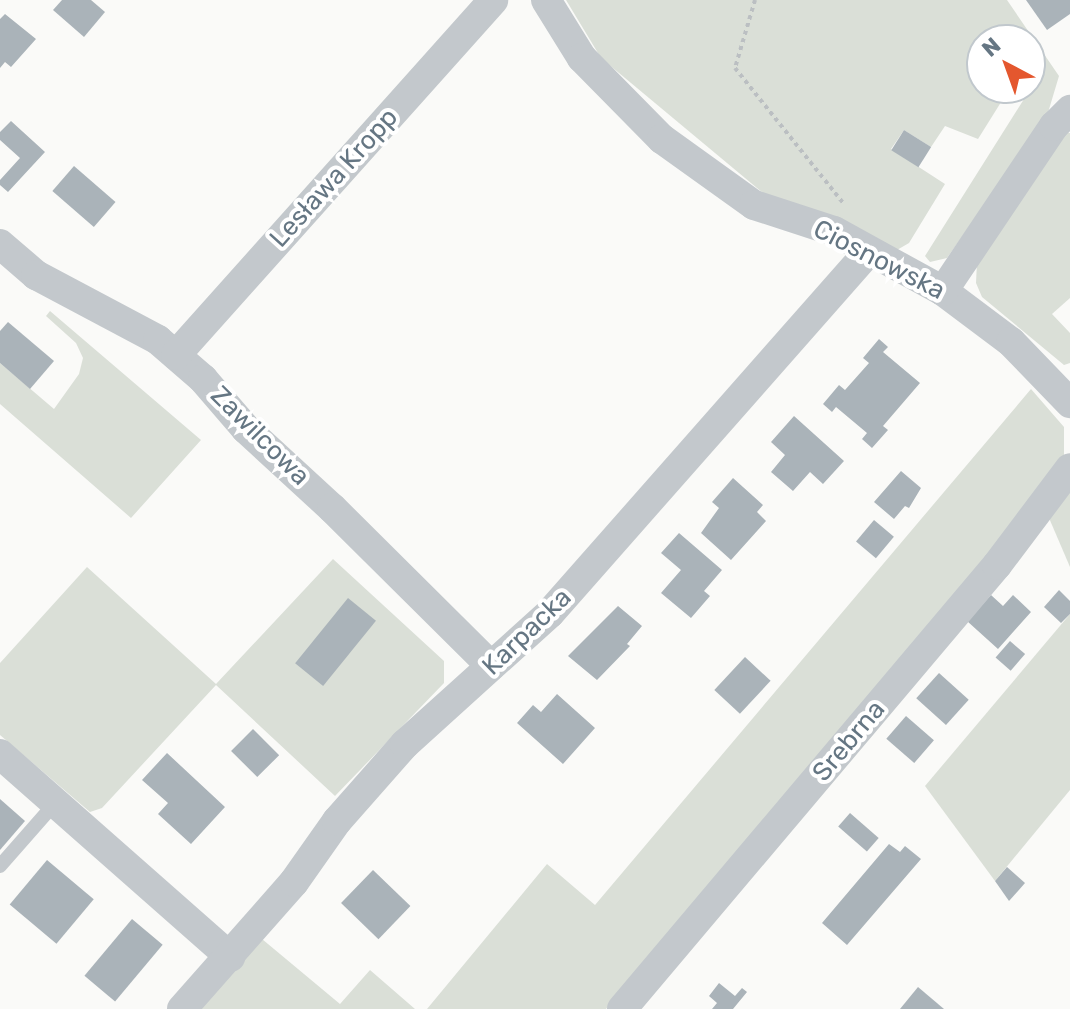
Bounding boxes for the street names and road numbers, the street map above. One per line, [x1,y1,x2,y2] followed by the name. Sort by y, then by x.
[264,102,404,254] street label: Lesława Kropp
[808,214,950,306] street label: Ciosnowska
[204,380,316,492] street label: Zawilcowa
[476,582,578,682] street label: Karpacka
[806,694,892,788] street label: Srebrna

